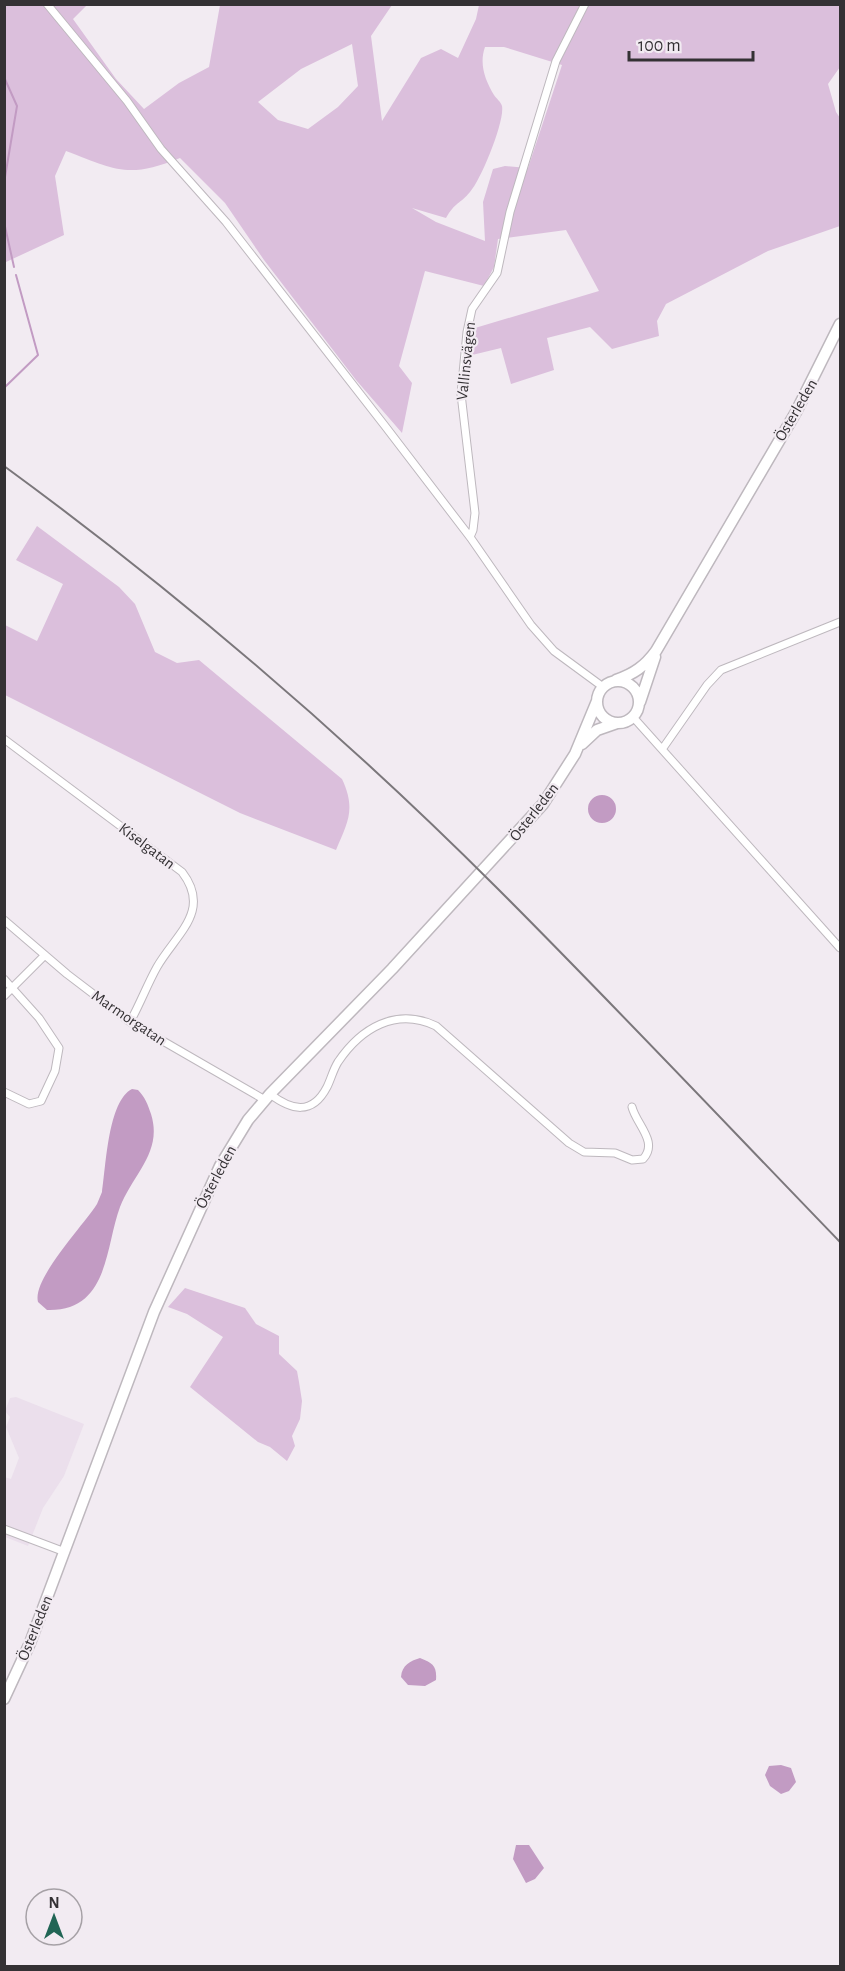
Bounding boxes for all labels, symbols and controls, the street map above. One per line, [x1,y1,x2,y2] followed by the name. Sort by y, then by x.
[629,24,754,62] scale bar
[638,37,681,55] text: 100 m
[454,321,478,401] street label: Vallinsvägen
[770,375,820,444] street label: Österleden
[505,779,561,844] street label: Österleden
[116,820,178,872] street label: Kiselgatan
[89,987,169,1049] street label: Marmorgatan
[191,1142,239,1211] street label: Österleden
[13,1592,55,1663] street label: Österleden
[24,1887,84,1947] north arrow
[48,1895,60,1911] text: N

